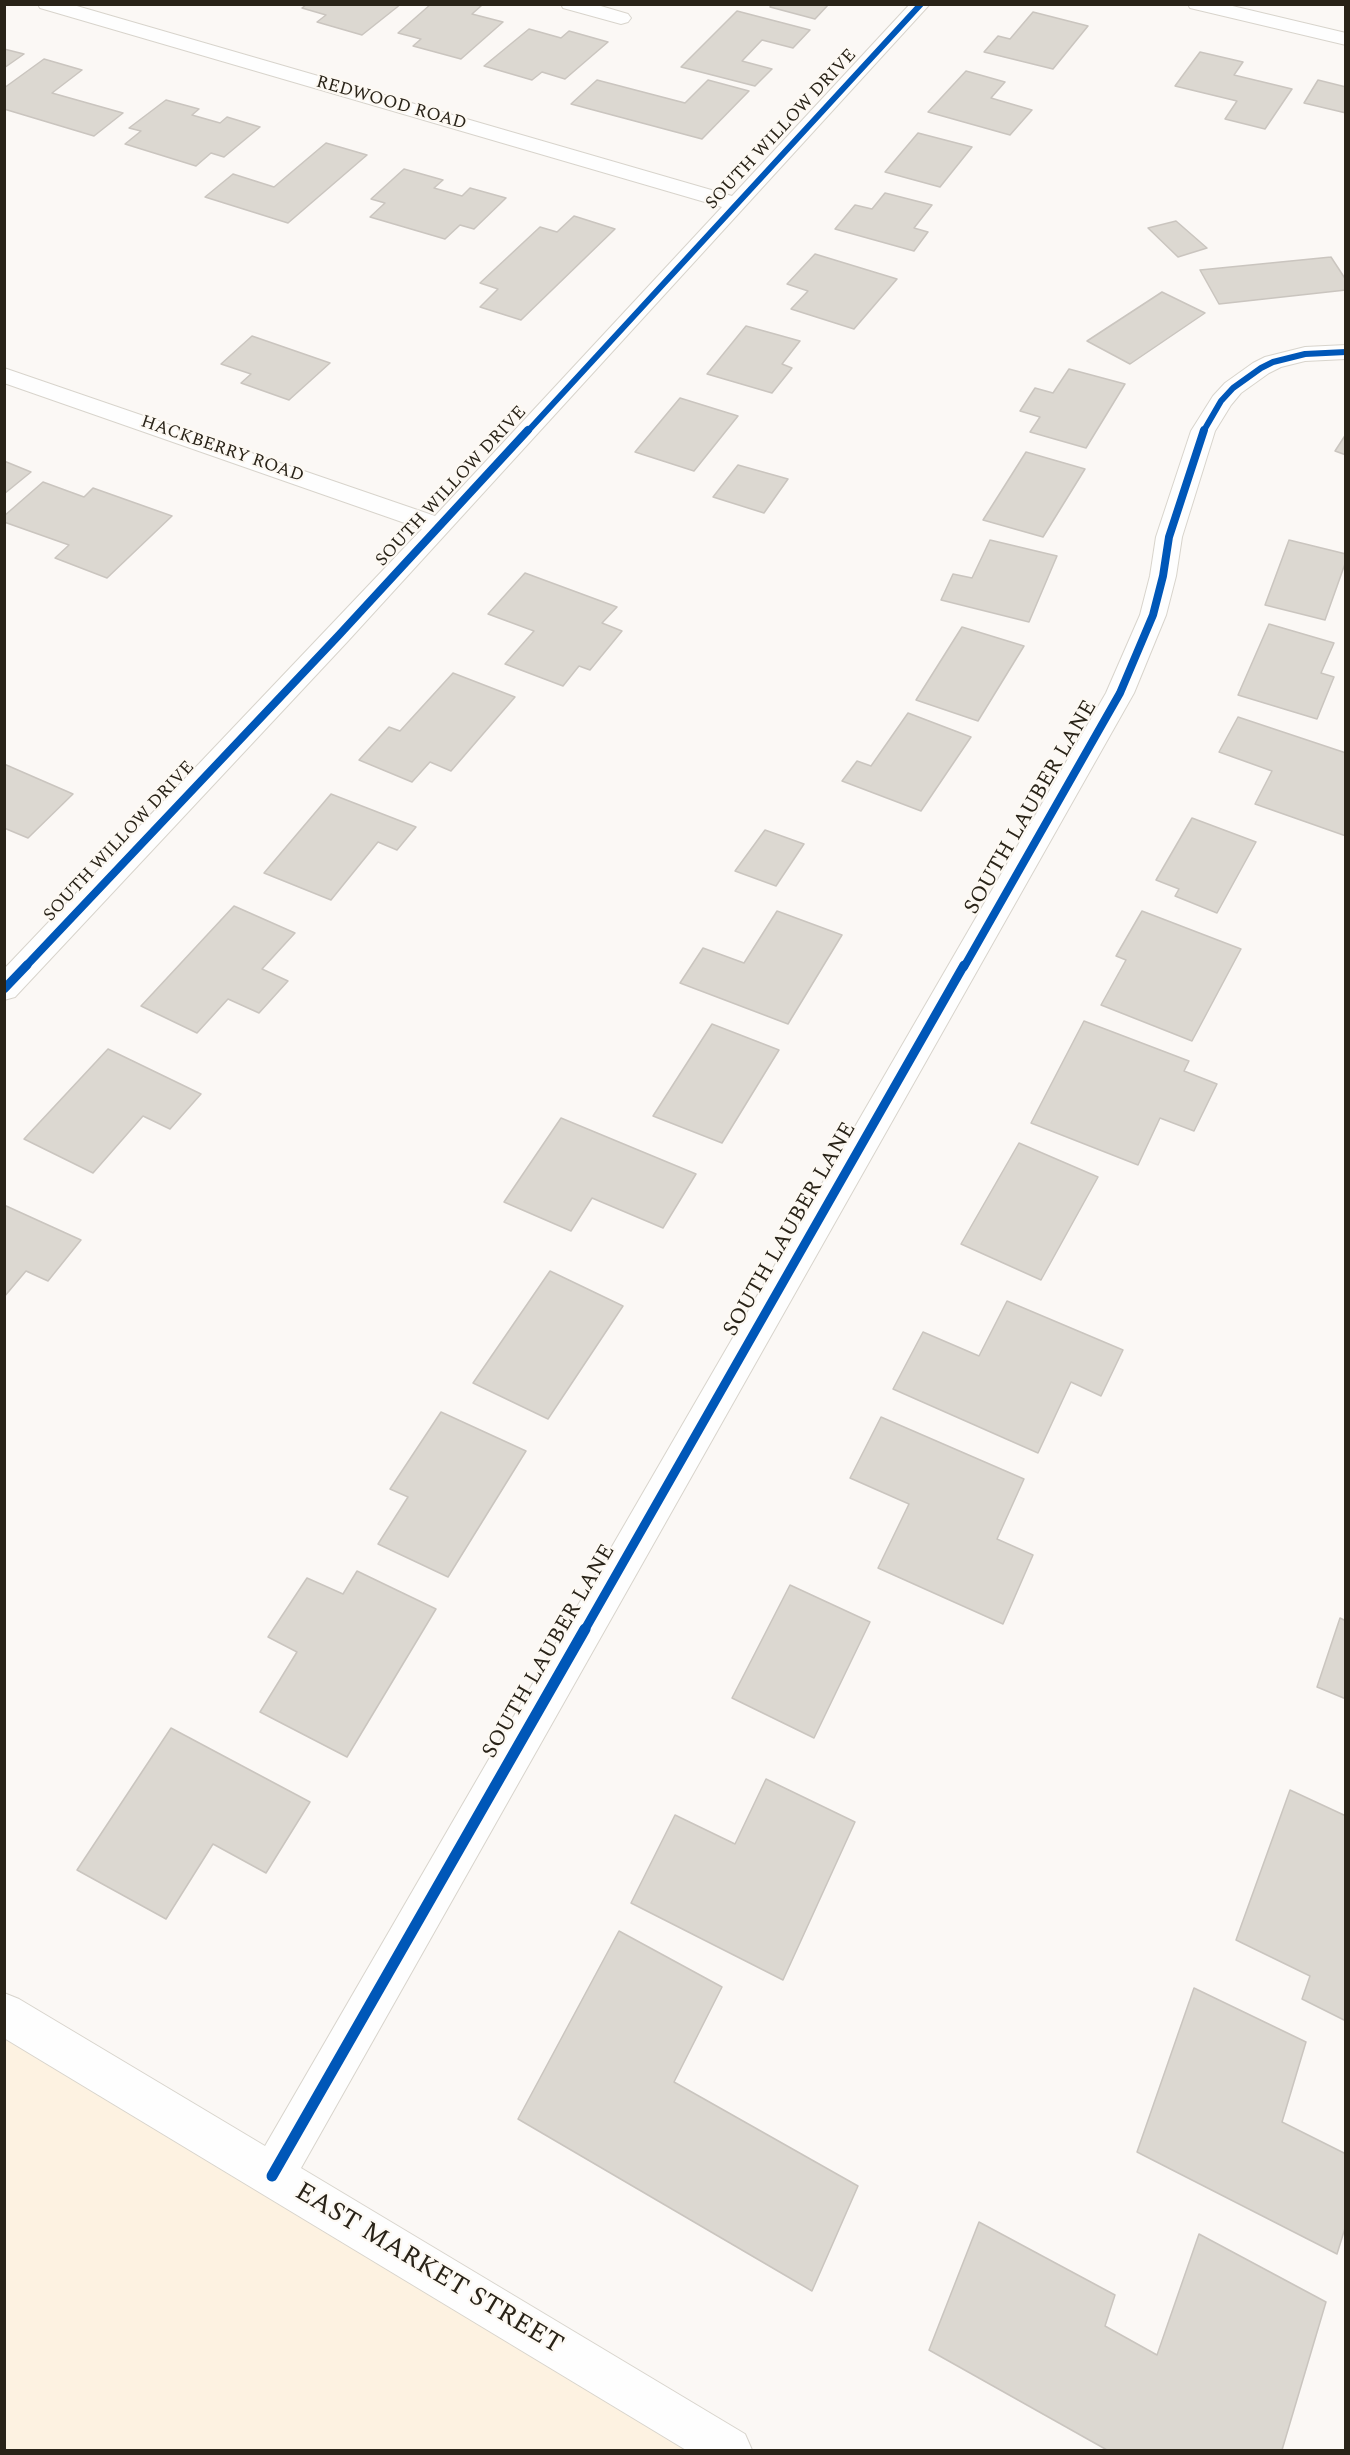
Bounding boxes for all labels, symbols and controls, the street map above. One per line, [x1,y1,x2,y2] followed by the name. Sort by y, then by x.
[702,45,862,215] street label: SOUTH WILLOW DRIVE
[313,72,469,136] street label: REDWOOD ROAD
[372,402,532,572] street label: SOUTH WILLOW DRIVE
[138,412,306,488] street label: HACKBERRY ROAD
[960,696,1104,920] street label: SOUTH LAUBER LANE
[40,757,200,927] street label: SOUTH WILLOW DRIVE
[719,1118,863,1342] street label: SOUTH LAUBER LANE
[478,1540,622,1764] street label: SOUTH LAUBER LANE
[288,2177,568,2363] street label: EAST MARKET STREET

